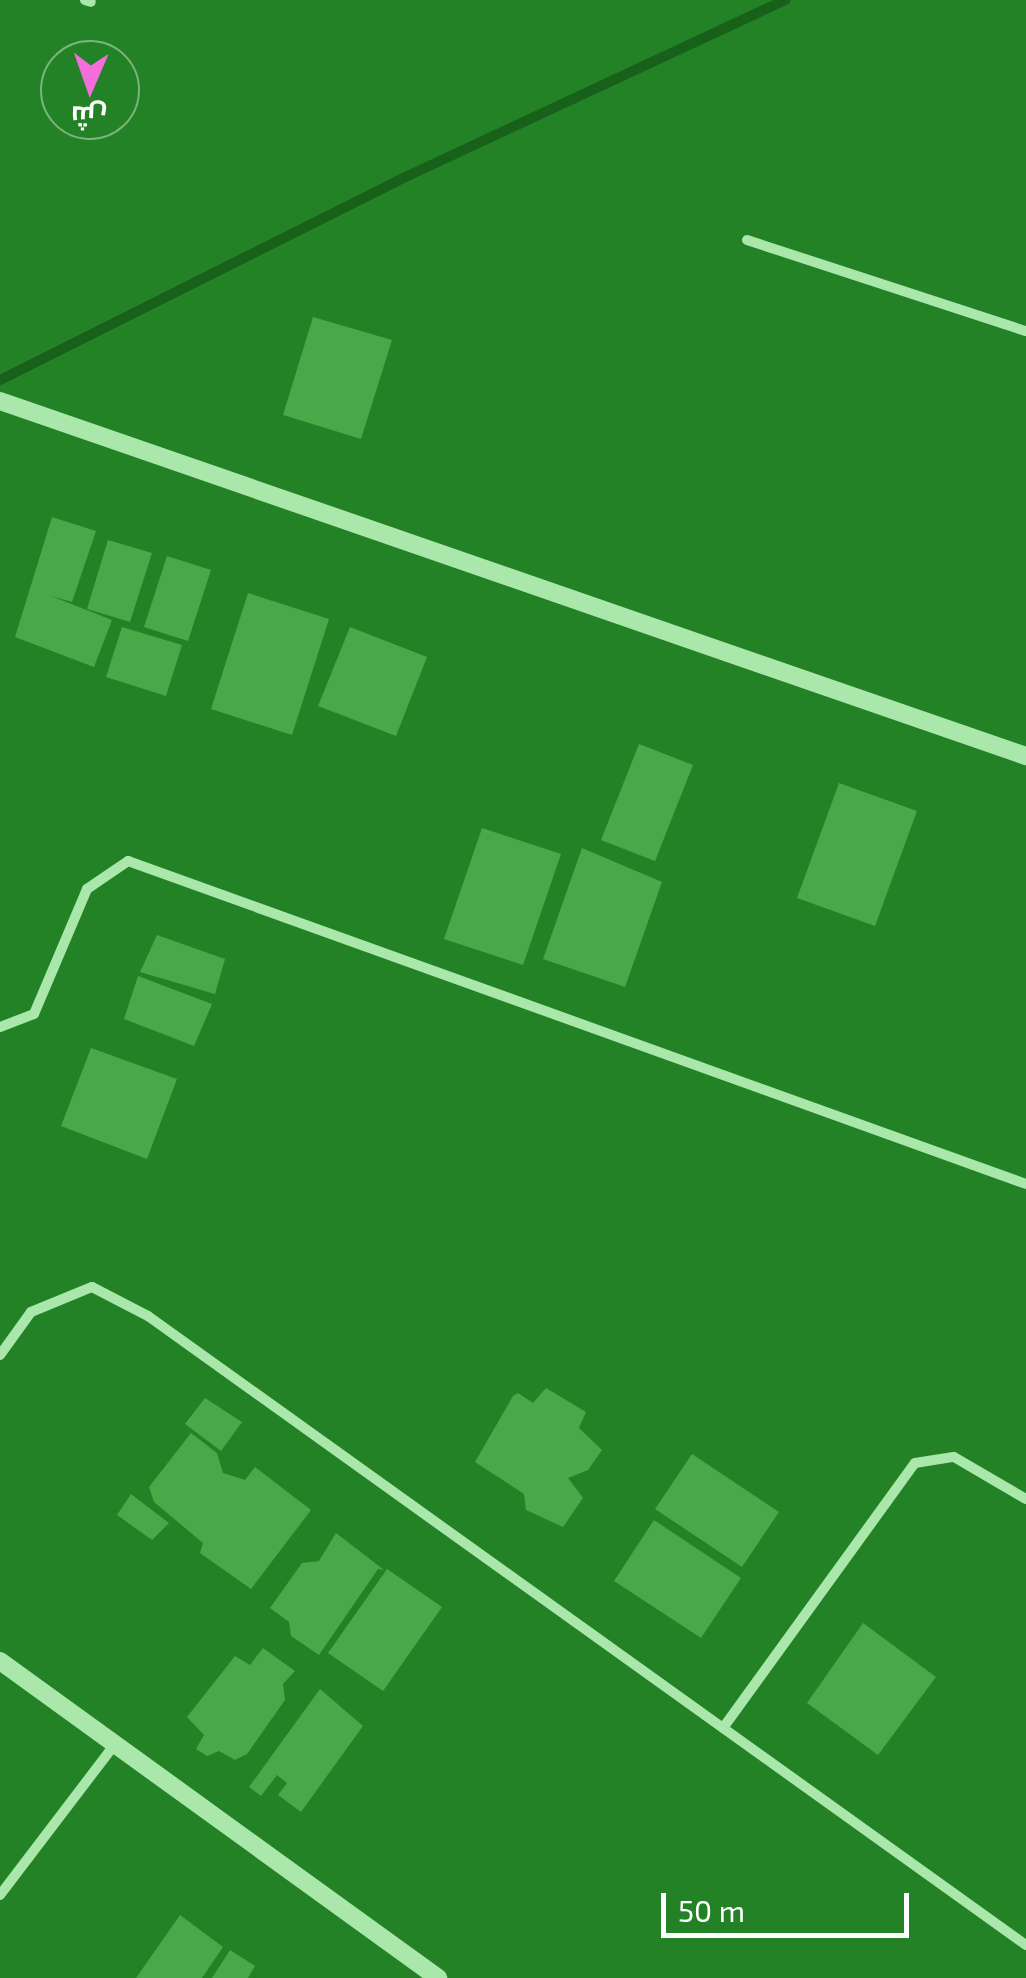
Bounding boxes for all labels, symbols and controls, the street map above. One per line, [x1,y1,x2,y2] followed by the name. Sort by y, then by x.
[40,40,140,140] north arrow
[70,100,108,136] text: ش
[666,1873,914,1935] scale bar
[678,1892,745,1928] text: 50 m

